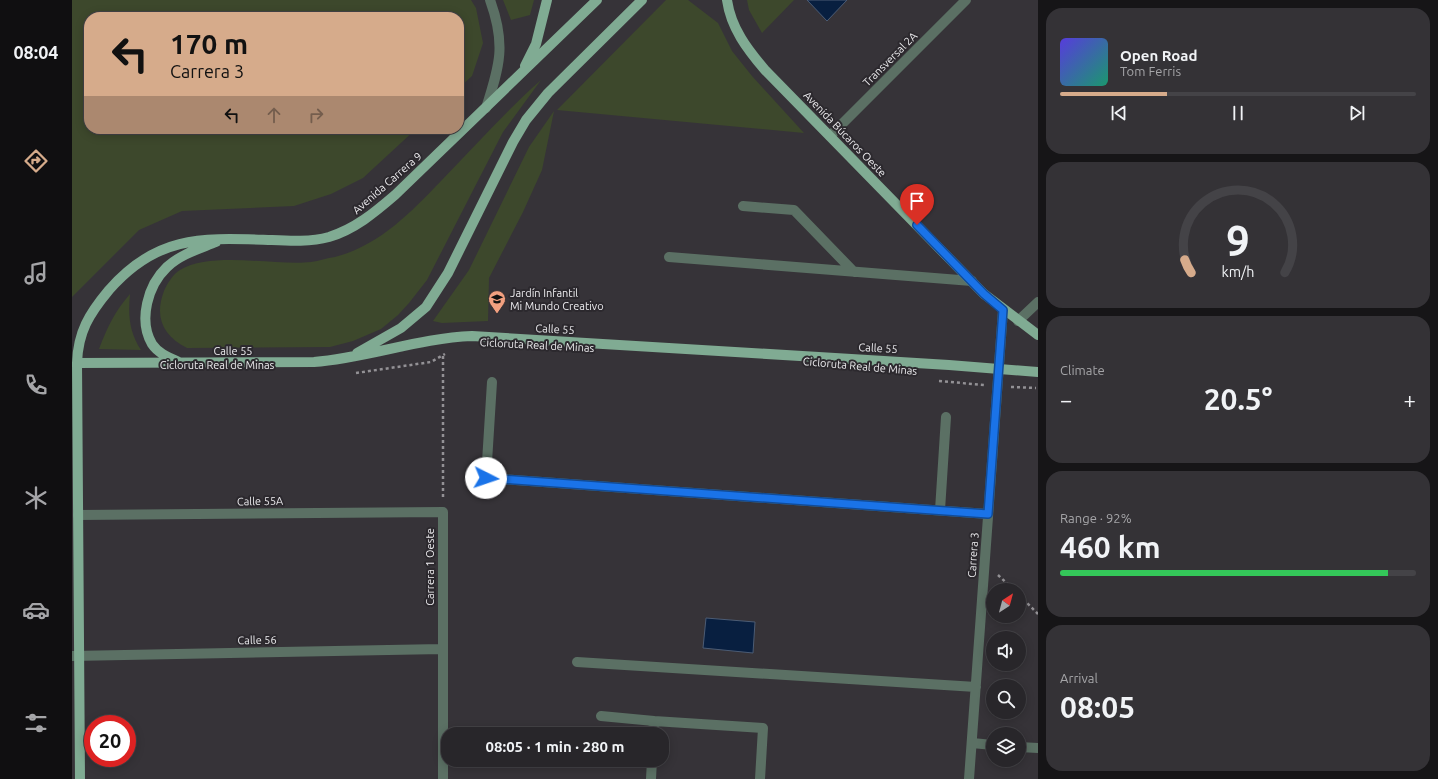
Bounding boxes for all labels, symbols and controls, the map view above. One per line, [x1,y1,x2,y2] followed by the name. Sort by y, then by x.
[104,28,156,80] icon: left
[170,28,248,59] text: 170 m
[861,29,920,88] street label: Transversal 2A
[13,42,59,62] text: 08:04
[1120,47,1197,64] text: Open Road
[170,61,244,81] text: Carrera 3
[1120,64,1181,78] text: Tom Ferris
[801,89,889,179] street label: Avenida Búcaros Oeste
[1108,102,1130,124] icon: previous
[1227,102,1249,124] icon: pause
[1346,102,1368,124] icon: next
[221,104,243,126] icon: left
[263,104,285,126] icon: ahead
[305,104,327,126] icon: right
[22,147,50,175] icon: directions
[350,150,424,216] street label: Avenida Carrera 9
[900,184,934,225] pin
[906,190,928,212] icon: arrive
[1226,217,1250,264] text: 9
[22,259,50,287] icon: music
[1222,264,1254,280] text: km/h
[510,287,604,312] place label: Jardín Infantil Mi Mundo Creativo
[487,289,507,314] school or university icon: Jardín Infantil Mi Mundo Creativo
[535,322,575,336] street label: Calle 55
[479,336,595,354] street label: Cicloruta Real de Minas
[858,341,898,355] street label: Calle 55
[213,345,253,357] street label: Calle 55
[802,355,918,377] street label: Cicloruta Real de Minas
[160,359,275,371] street label: Cicloruta Real de Minas
[1060,363,1105,377] text: Climate
[22,371,50,399] icon: phone
[1204,382,1272,416] text: 20.5°
[1060,387,1072,412] text: −
[1404,387,1416,412] text: +
[465,457,507,499] position arrow
[22,484,50,512] icon: climate
[237,495,284,507] street label: Calle 55A
[1060,511,1132,525] text: Range · 92%
[424,528,436,606] street label: Carrera 1 Oeste
[1060,530,1161,564] text: 460 km
[965,532,981,578] street label: Carrera 3
[986,583,1026,623] north arrow
[986,583,1026,767] map controls
[22,596,50,624] icon: car
[986,631,1026,671] button: sound
[237,634,277,646] street label: Calle 56
[1060,671,1098,685] text: Arrival
[986,679,1026,719] button: search
[1060,690,1135,724] text: 08:05
[22,709,50,737] icon: filters
[84,715,136,767] speed limit sign: 20
[986,727,1026,767] button: layers
[486,738,624,755] text: 08:05 · 1 min · 280 m

